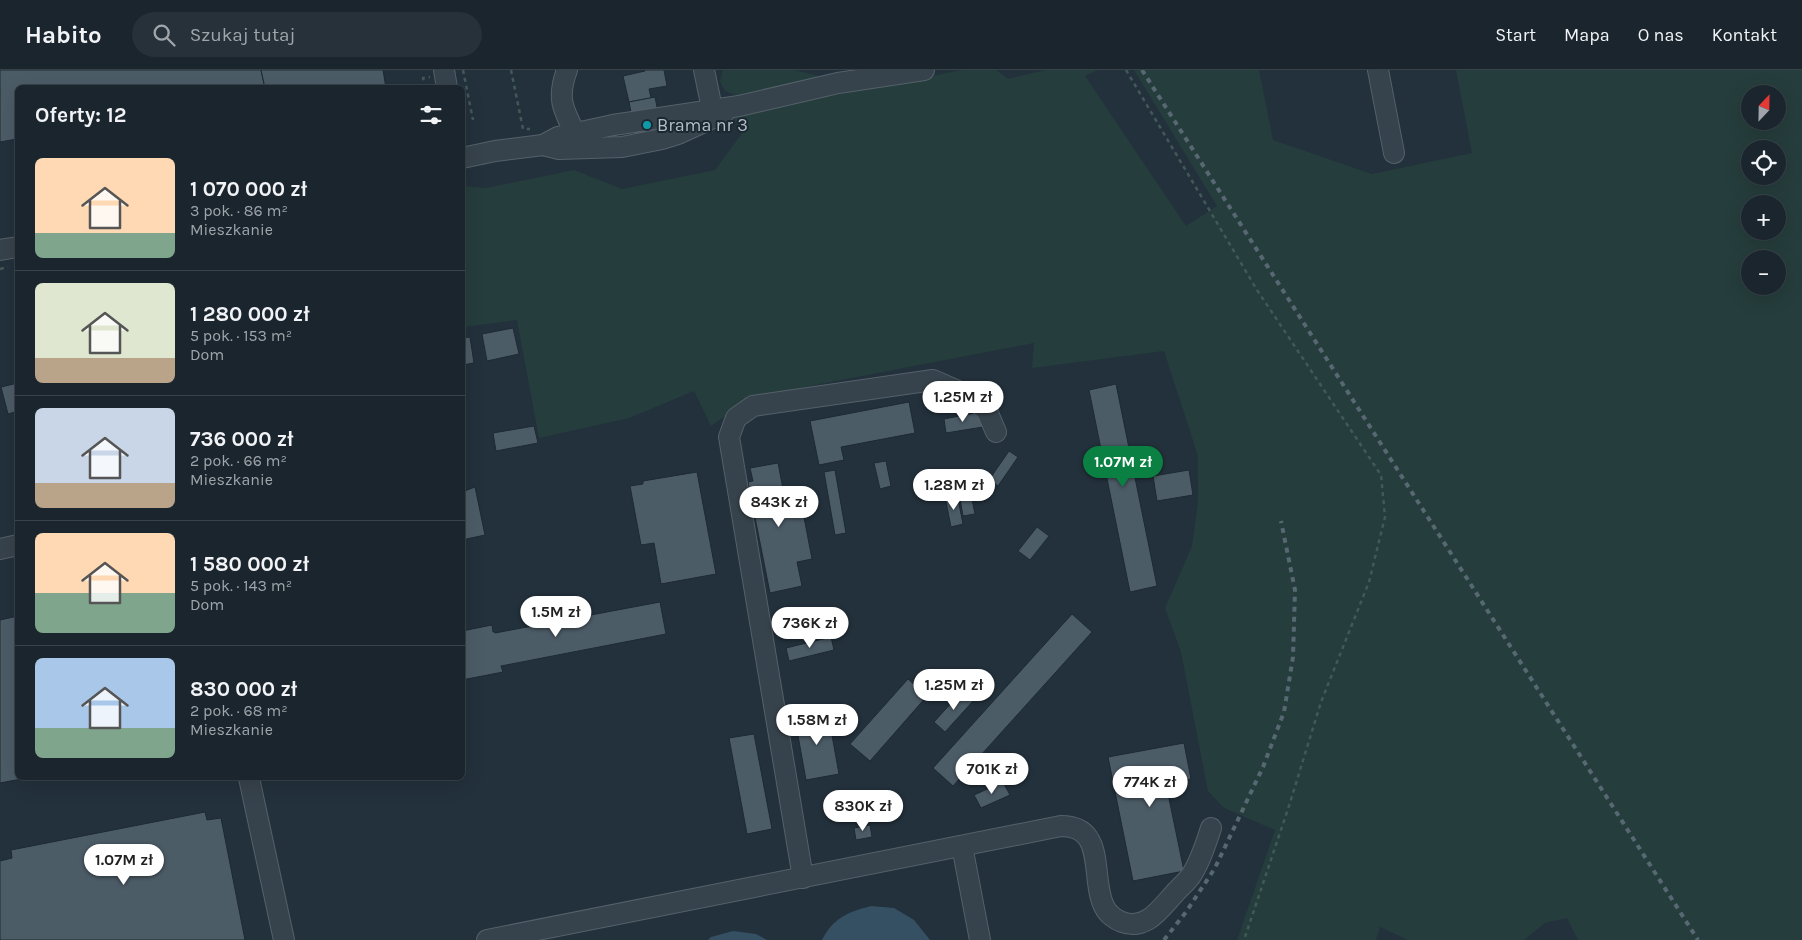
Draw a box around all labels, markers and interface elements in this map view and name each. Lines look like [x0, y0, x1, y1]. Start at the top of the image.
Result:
search box [132, 12, 482, 57]
text: Habito [25, 21, 102, 49]
icon: search [150, 21, 178, 49]
text: Szukaj tutaj [190, 24, 296, 46]
text: Start [1495, 24, 1536, 46]
text: Mapa [1564, 24, 1610, 46]
text: O nas [1638, 24, 1684, 46]
text: Kontakt [1712, 24, 1777, 46]
north arrow [1741, 85, 1786, 130]
map controls [1741, 85, 1786, 295]
icon: filters [417, 101, 445, 129]
text: Oferty: 12 [35, 103, 126, 127]
place label: Brama nr 3 [657, 114, 748, 136]
marker: Brama nr 3 [641, 119, 653, 131]
button: locate [1741, 140, 1786, 185]
text: 1 070 000 zł [190, 177, 307, 201]
icon: home [75, 178, 135, 238]
button: + [1741, 195, 1786, 240]
text: 3 pok. · 86 m² [190, 201, 288, 220]
text: Mieszkanie [190, 220, 273, 239]
button: − [1741, 250, 1786, 295]
text: 1 280 000 zł [190, 302, 310, 326]
icon: home [75, 303, 135, 363]
text: 5 pok. · 153 m² [190, 326, 292, 345]
text: Dom [190, 345, 224, 364]
pin: 1.25M zł [911, 380, 1015, 423]
text: 1.25M zł [934, 387, 992, 406]
text: 736 000 zł [190, 427, 294, 451]
icon: home [75, 428, 135, 488]
pin: 1.07M zł [1071, 446, 1175, 488]
text: 2 pok. · 66 m² [190, 451, 287, 470]
text: 1.07M zł [1094, 452, 1152, 471]
pin: 1.28M zł [902, 468, 1006, 511]
text: Mieszkanie [190, 470, 273, 489]
text: 1.28M zł [924, 475, 984, 494]
pin: 843K zł [733, 486, 825, 528]
text: 843K zł [750, 492, 808, 511]
text: 1 580 000 zł [190, 552, 309, 576]
icon: home [75, 553, 135, 613]
text: 5 pok. · 143 m² [190, 576, 292, 595]
text: Dom [190, 595, 224, 614]
pin: 1.5M zł [510, 596, 602, 638]
text: 1.5M zł [531, 602, 581, 621]
pin: 736K zł [764, 606, 856, 649]
text: 736K zł [783, 613, 837, 632]
pin: 1.25M zł [902, 668, 1006, 711]
text: 1.25M zł [925, 675, 983, 694]
text: 830 000 zł [190, 677, 297, 701]
icon: home [75, 678, 135, 738]
text: 2 pok. · 68 m² [190, 701, 288, 720]
pin: 1.58M zł [765, 704, 869, 746]
text: 1.58M zł [787, 710, 847, 729]
text: Mieszkanie [190, 720, 273, 739]
pin: 701K zł [946, 752, 1038, 795]
text: 701K zł [966, 759, 1018, 778]
pin: 774K zł [1104, 766, 1196, 808]
text: 774K zł [1124, 772, 1176, 791]
pin: 830K zł [817, 790, 909, 832]
text: 830K zł [834, 796, 892, 815]
pin: 1.07M zł [72, 844, 176, 886]
text: 1.07M zł [95, 850, 153, 869]

